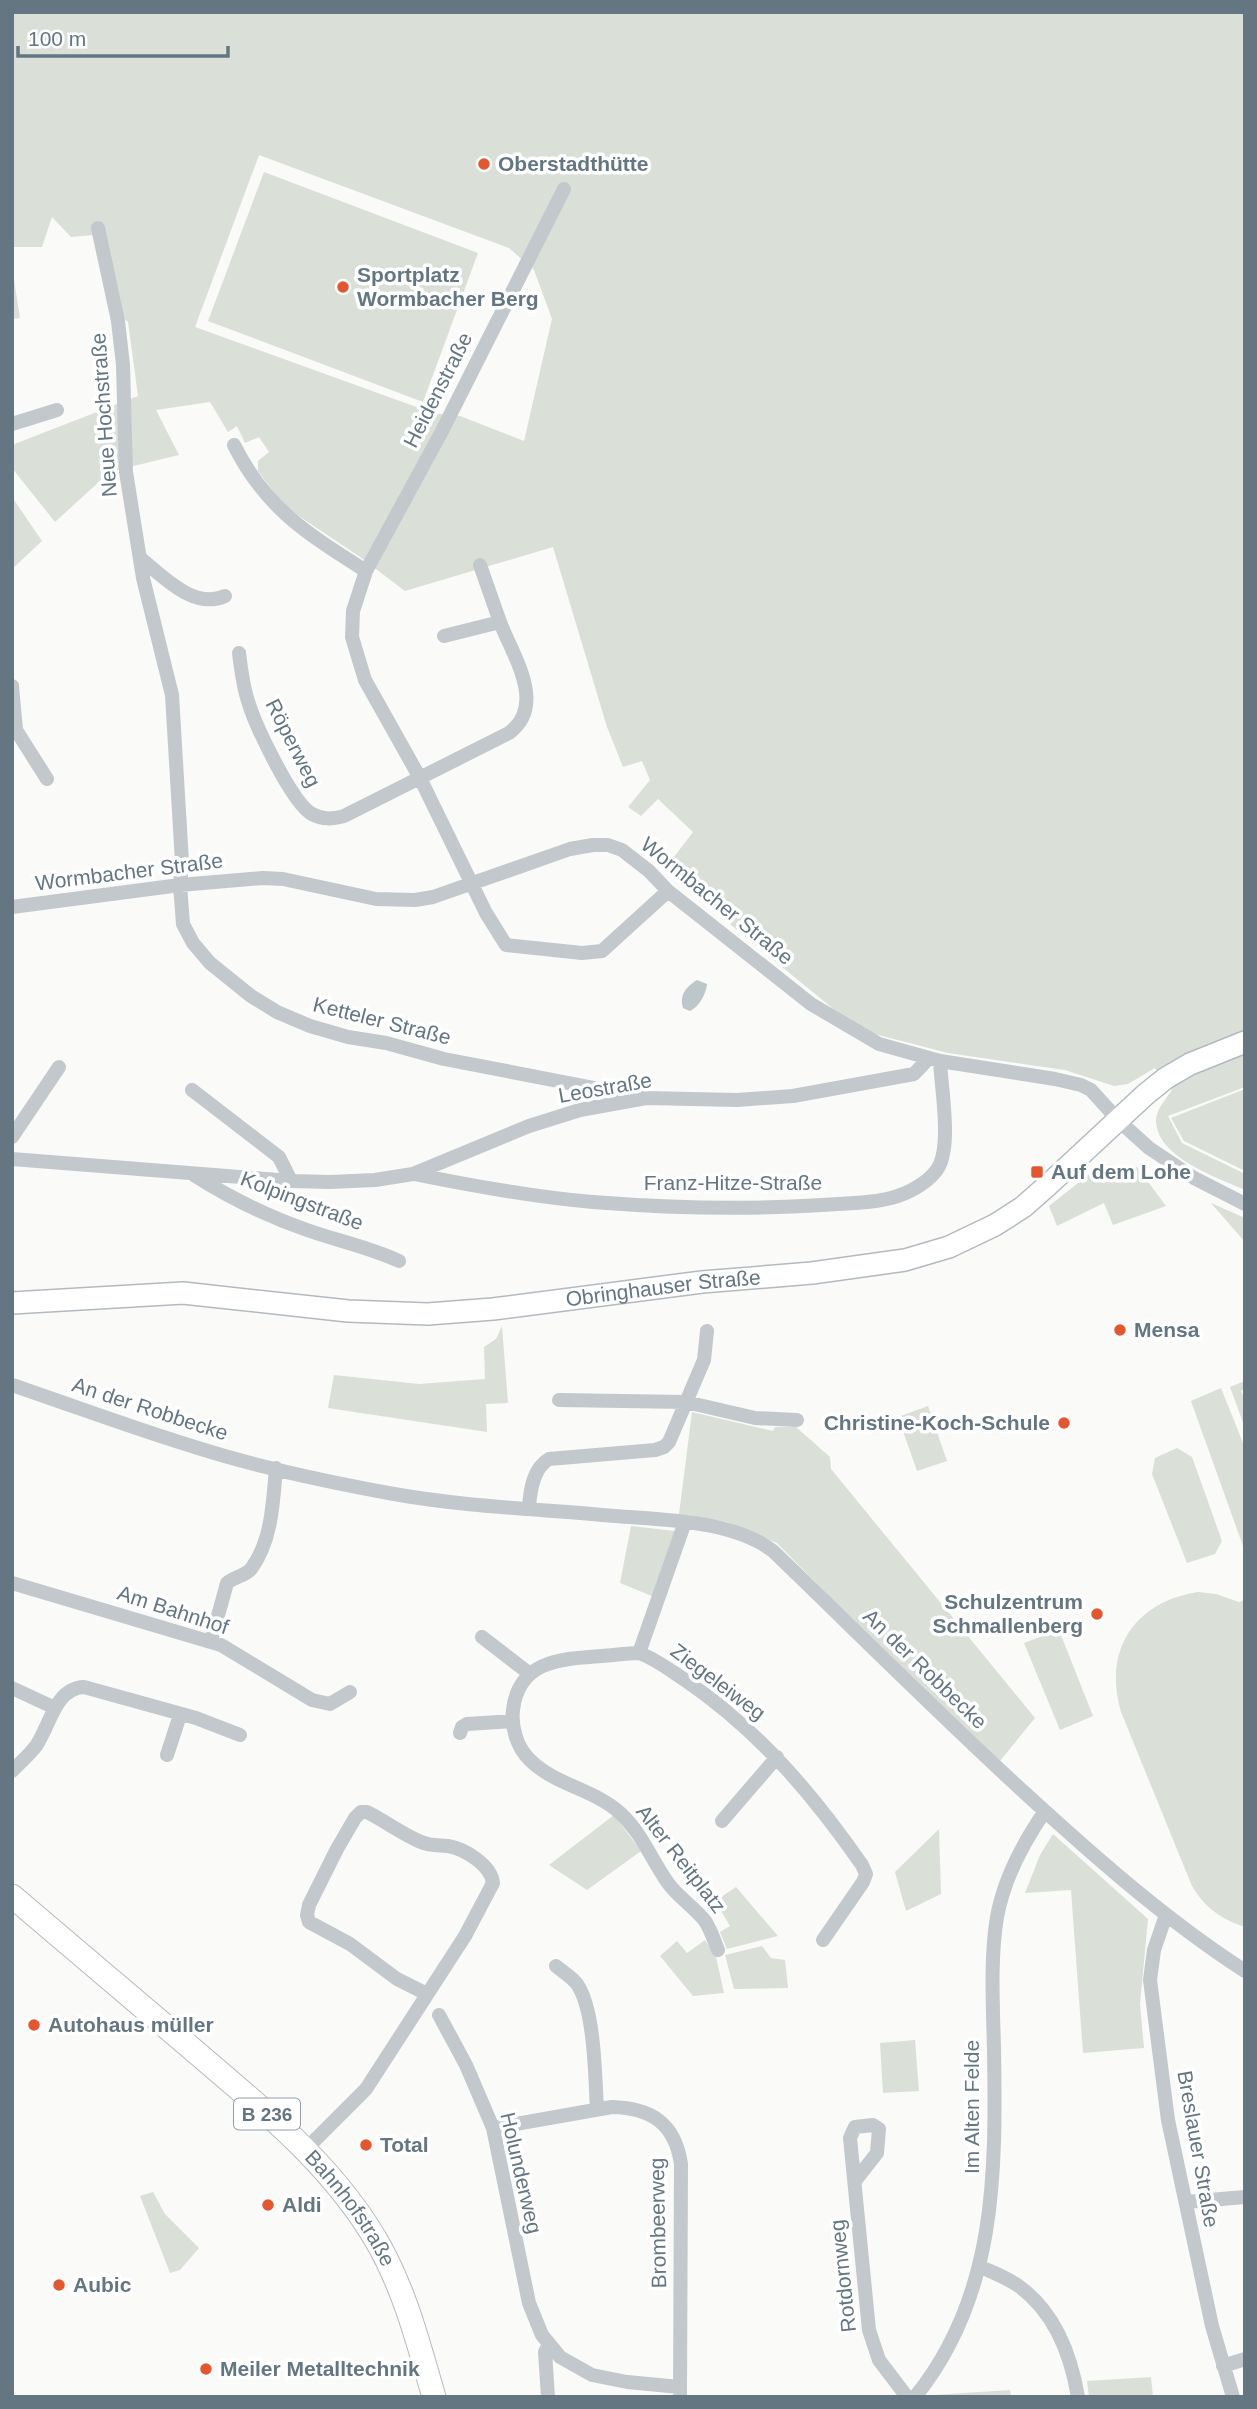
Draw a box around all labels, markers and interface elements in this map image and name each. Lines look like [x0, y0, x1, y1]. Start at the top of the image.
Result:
scale bar [18, 14, 228, 58]
text: 100 m [28, 27, 86, 50]
place label: Oberstadthütte [498, 152, 649, 175]
marker: Oberstadthütte [476, 156, 492, 172]
place label: Sportplatz Wormbacher Berg [357, 263, 539, 310]
marker: Sportplatz Wormbacher Berg [335, 279, 351, 295]
street label: Heidenstraße [399, 328, 476, 451]
street label: Neue Hochstraße [86, 332, 121, 498]
street label: Röperweg [261, 695, 325, 791]
street label: Wormbacher Straße [637, 832, 798, 969]
street label: Wormbacher Straße [34, 849, 224, 894]
street label: Ketteler Straße [311, 992, 453, 1049]
street label: Leostraße [556, 1068, 653, 1107]
place label: Auf dem Lohe [1051, 1160, 1191, 1183]
marker: Auf dem Lohe [1029, 1164, 1045, 1180]
street label: Kolpingstraße [238, 1167, 367, 1234]
street label: Franz-Hitze-Straße [644, 1171, 822, 1194]
street label: Obringhauser Straße [564, 1265, 762, 1311]
place label: Mensa [1134, 1318, 1200, 1341]
marker: Mensa [1112, 1322, 1128, 1338]
street label: An der Robbecke [69, 1373, 231, 1445]
place label: Christine-Koch-Schule [824, 1411, 1050, 1434]
marker: Christine-Koch-Schule [1056, 1415, 1072, 1431]
street label: Am Bahnhof [115, 1581, 232, 1638]
place label: Schulzentrum Schmallenberg [932, 1590, 1083, 1637]
street label: An der Robbecke [859, 1604, 992, 1733]
marker: Schulzentrum Schmallenberg [1089, 1606, 1105, 1622]
street label: Ziegeleiweg [667, 1639, 770, 1725]
street label: Alter Reitplatz [632, 1800, 731, 1917]
place label: Autohaus müller [48, 2013, 214, 2036]
marker: Autohaus müller [26, 2017, 42, 2033]
street label: Im Alten Felde [960, 2040, 983, 2174]
street label: Breslauer Straße [1173, 2069, 1224, 2229]
road number: B 236 [234, 2098, 300, 2130]
street label: Holunderweg [496, 2110, 547, 2236]
place label: Total [380, 2133, 429, 2156]
marker: Total [358, 2137, 374, 2153]
street label: Bahnhofstraße [301, 2145, 400, 2270]
street label: Brombeerweg [645, 2157, 670, 2289]
place label: Aldi [282, 2193, 322, 2216]
marker: Aldi [260, 2197, 276, 2213]
street label: Rotdornweg [825, 2219, 860, 2334]
place label: Aubic [73, 2273, 132, 2296]
marker: Aubic [51, 2277, 67, 2293]
place label: Meiler Metalltechnik [220, 2357, 420, 2380]
marker: Meiler Metalltechnik [198, 2361, 214, 2377]

